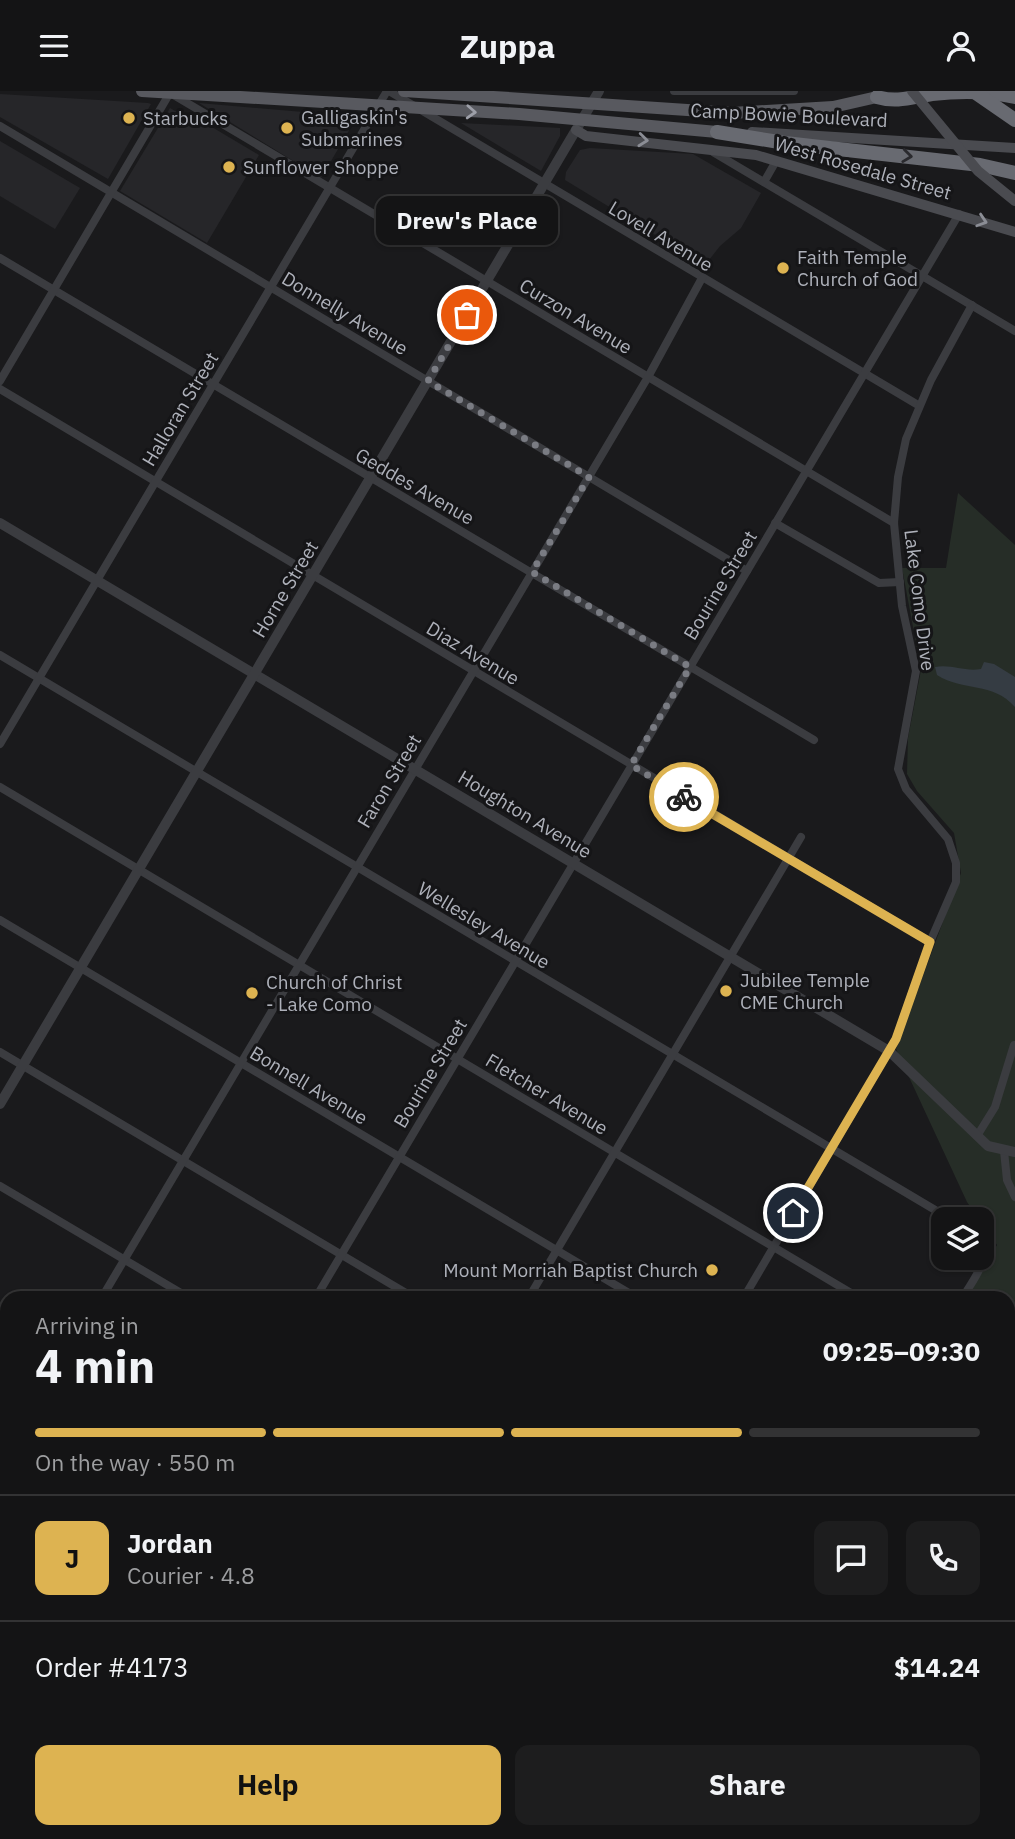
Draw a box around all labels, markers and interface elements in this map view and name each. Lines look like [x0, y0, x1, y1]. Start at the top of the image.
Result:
text: Zuppa [460, 25, 555, 67]
icon: menu [35, 27, 73, 65]
icon: person [942, 27, 980, 65]
street label: Camp Bowie Boulevard [690, 98, 888, 132]
one-way arrow [465, 104, 476, 119]
place label: Galligaskin's Submarines [301, 105, 408, 151]
place label: Starbucks [143, 106, 228, 130]
marker: Starbucks [121, 110, 137, 126]
marker: Galligaskin's Submarines [279, 120, 295, 136]
street label: West Rosedale Street [772, 131, 954, 205]
one-way arrow [637, 133, 648, 148]
one-way arrow [901, 149, 912, 164]
place label: Sunflower Shoppe [243, 155, 399, 179]
marker: Sunflower Shoppe [221, 159, 237, 175]
street label: Lovell Avenue [604, 195, 718, 277]
callout: Drew's Place [376, 196, 558, 245]
text: Drew's Place [397, 205, 537, 235]
one-way arrow [975, 213, 988, 227]
place label: Faith Temple Church of God [797, 245, 918, 291]
marker: Faith Temple Church of God [775, 260, 791, 276]
street label: Donnelly Avenue [278, 266, 412, 360]
street label: Curzon Avenue [515, 273, 637, 359]
pin [437, 285, 497, 345]
icon: bag [448, 296, 486, 334]
street label: Halloran Street [137, 348, 223, 470]
street label: Geddes Avenue [351, 442, 479, 530]
street label: Bourine Street [678, 526, 762, 644]
street label: Lake Como Drive [899, 528, 941, 672]
street label: Horne Street [247, 536, 323, 642]
street label: Diaz Avenue [422, 616, 524, 690]
street label: Faron Street [352, 730, 426, 832]
courier [649, 762, 719, 832]
street label: Houghton Avenue [454, 765, 596, 863]
icon: bike [665, 778, 703, 816]
street label: Wellesley Avenue [414, 876, 554, 974]
place label: Jubilee Temple CME Church [740, 968, 870, 1014]
place label: Church of Christ - Lake Como [266, 970, 402, 1016]
marker: Jubilee Temple CME Church [718, 983, 734, 999]
marker: Church of Christ - Lake Como [244, 985, 260, 1001]
street label: Bourine Street [388, 1014, 472, 1132]
street label: Bonnell Avenue [246, 1040, 372, 1130]
street label: Fletcher Avenue [481, 1048, 613, 1140]
pin [763, 1183, 823, 1243]
icon: home [774, 1194, 812, 1232]
map controls [931, 1207, 994, 1270]
button: layers [931, 1207, 994, 1270]
place label: Mount Morriah Baptist Church [443, 1258, 698, 1282]
marker: Mount Morriah Baptist Church [704, 1262, 720, 1278]
text: Arriving in [35, 1310, 139, 1340]
text: 09:25–09:30 [823, 1334, 980, 1368]
text: 4 min [35, 1336, 155, 1396]
text: On the way · 550 m [35, 1447, 235, 1477]
button: chat [814, 1521, 888, 1595]
button: phone [906, 1521, 980, 1595]
text: Jordan [127, 1526, 213, 1560]
text: J [65, 1541, 79, 1575]
text: Courier · 4.8 [127, 1560, 255, 1590]
text: Order #4173 [35, 1650, 189, 1684]
text: $14.24 [894, 1650, 980, 1684]
button: Help [35, 1745, 501, 1825]
button: Share [515, 1745, 980, 1825]

